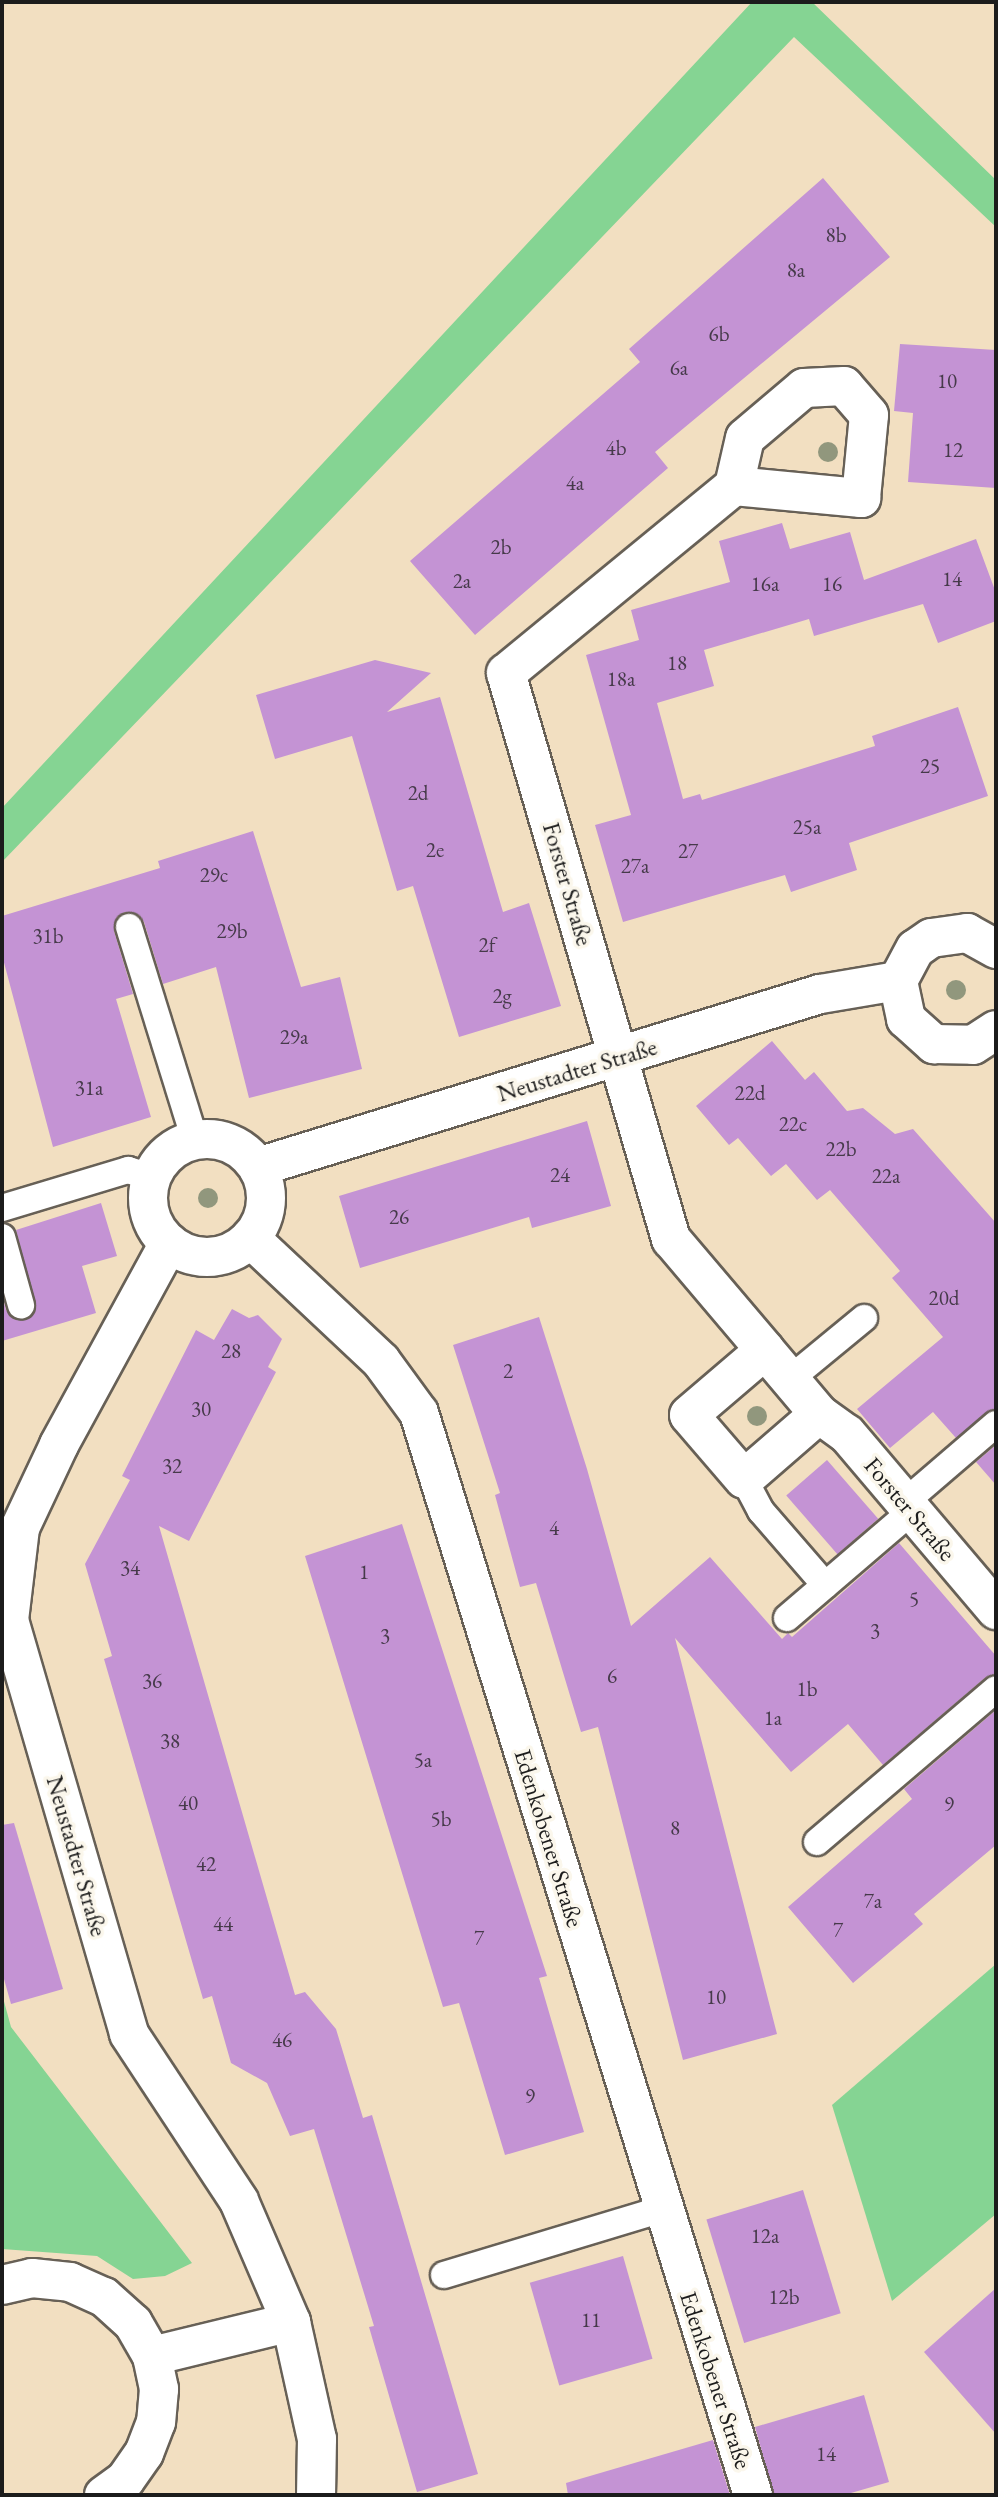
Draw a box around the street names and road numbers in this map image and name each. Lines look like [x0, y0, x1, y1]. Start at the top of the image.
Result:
street label: Forster Straße [537, 819, 599, 949]
street label: Neustadter Straße [494, 1032, 660, 1108]
street label: Forster Straße [858, 1451, 962, 1567]
street label: Edenkobener Straße [508, 1746, 590, 1930]
street label: Neustadter Straße [40, 1772, 114, 1940]
street label: Edenkobener Straße [674, 2288, 758, 2472]

